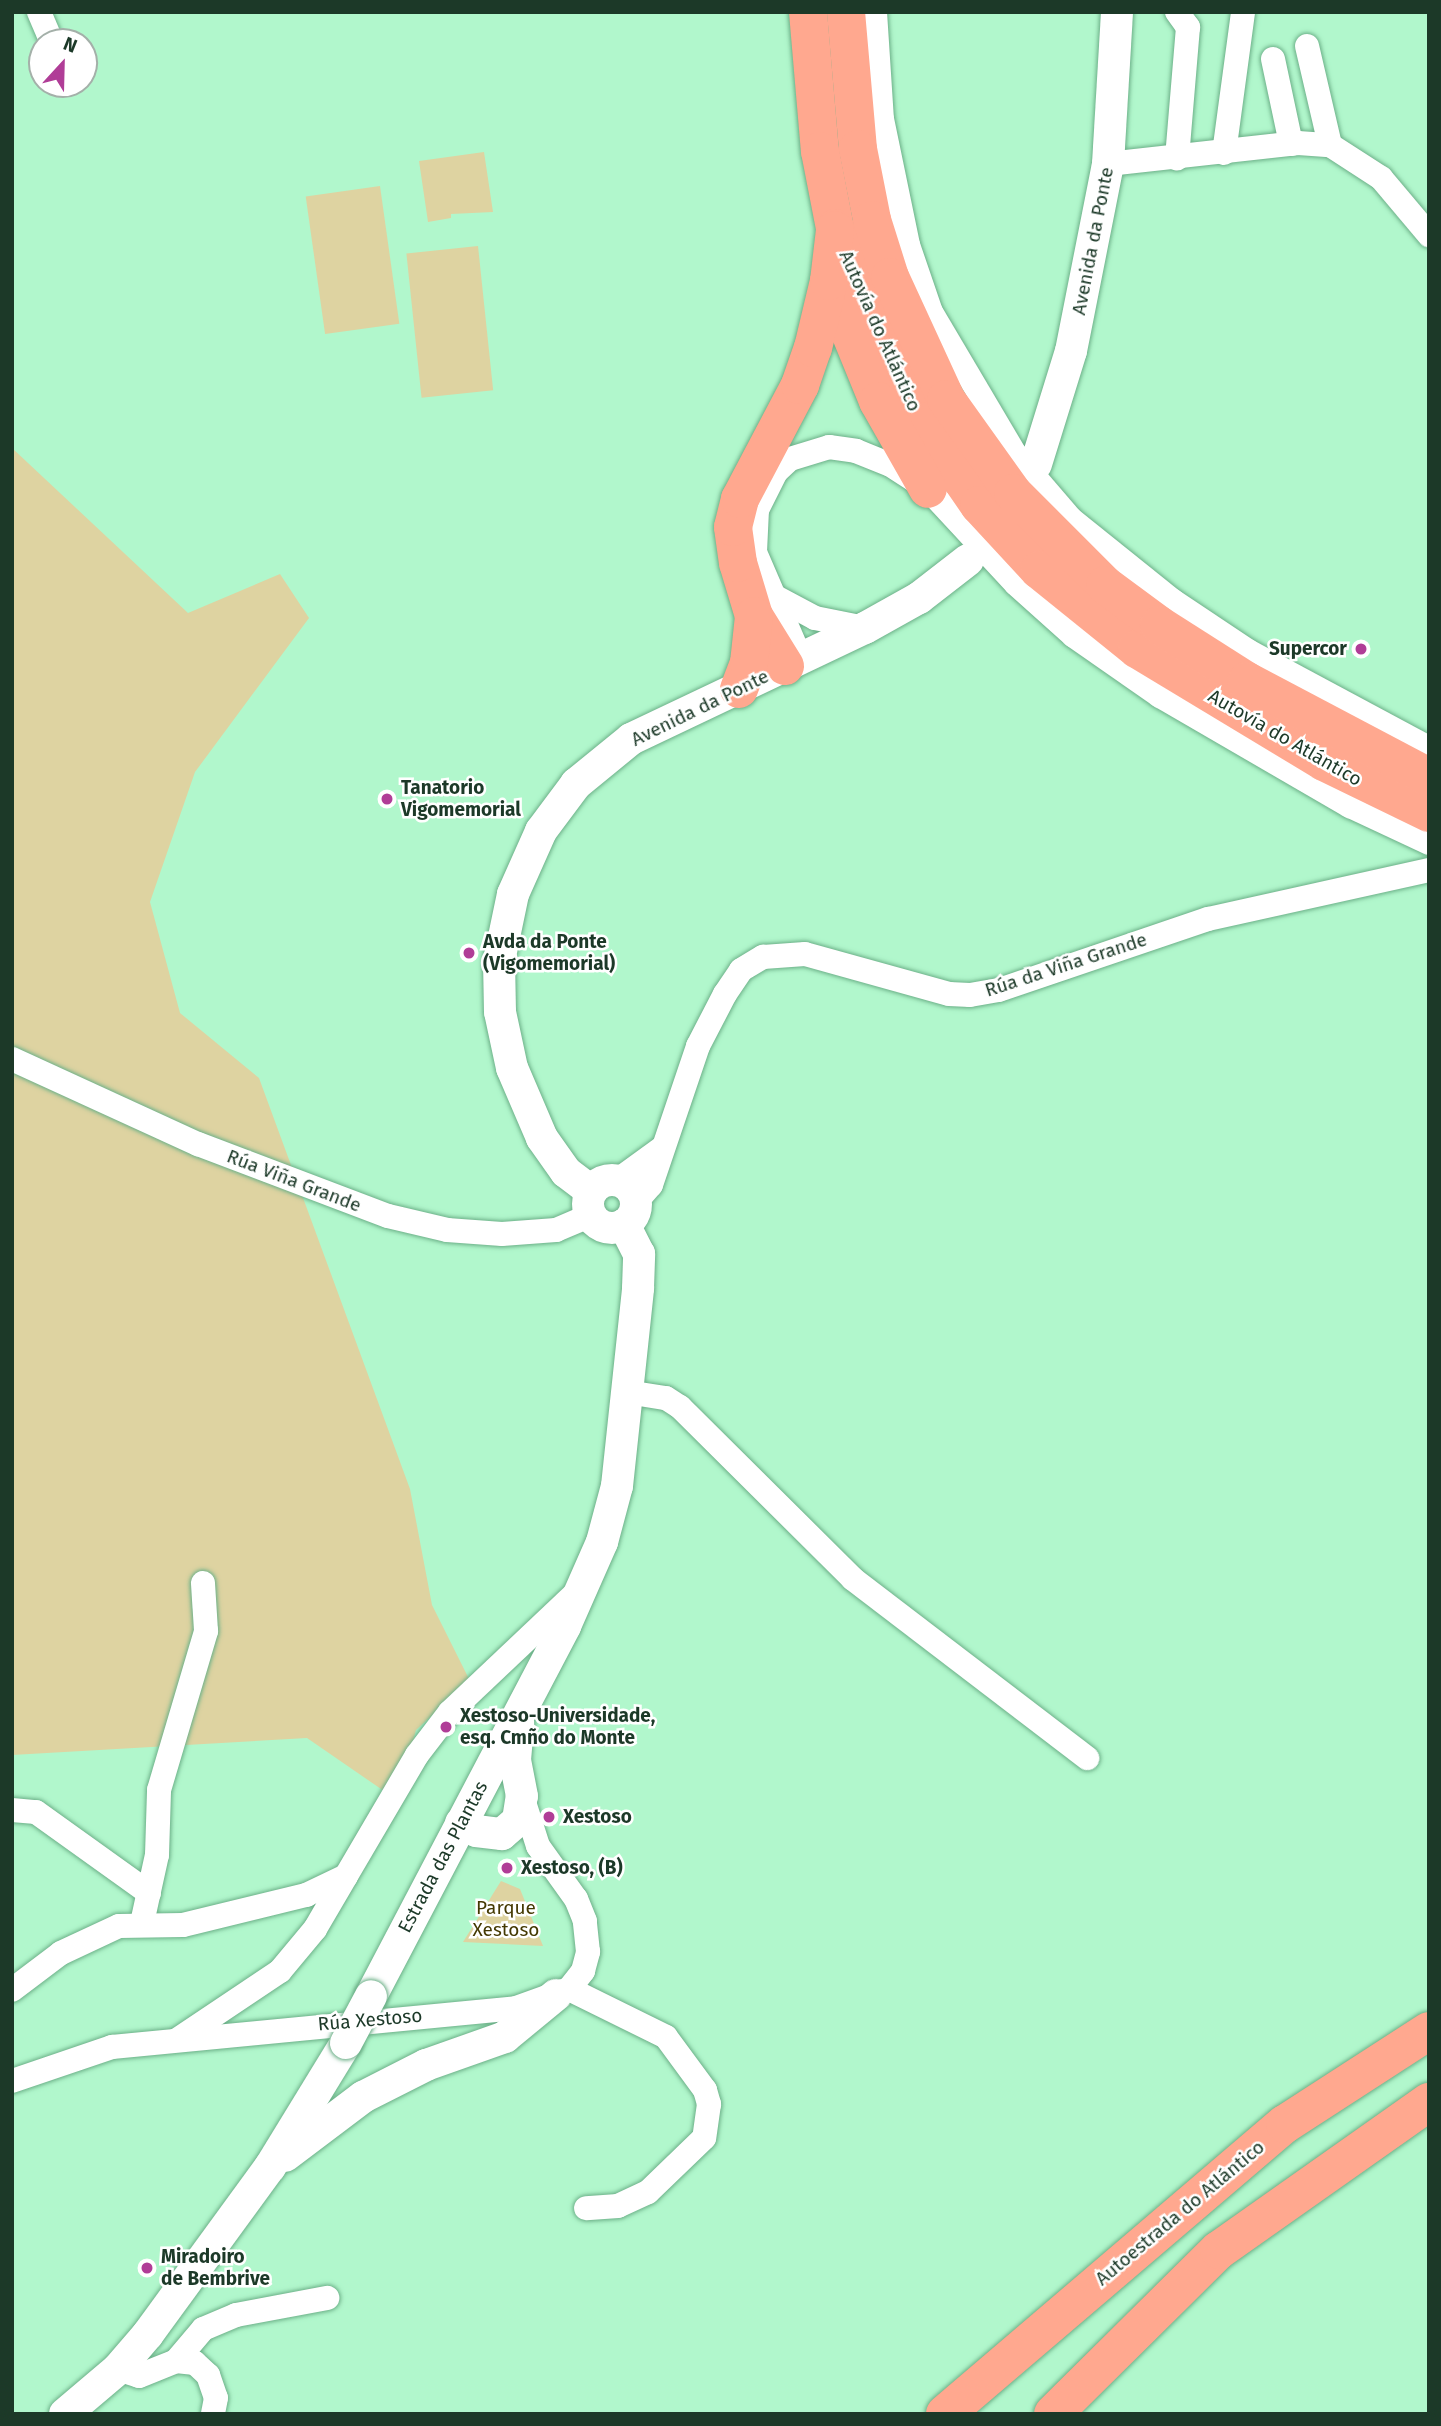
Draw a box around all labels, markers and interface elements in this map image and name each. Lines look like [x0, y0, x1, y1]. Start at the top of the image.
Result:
north arrow [28, 28, 98, 98]
text: N [60, 32, 80, 58]
street label: Avenida da Ponte [1067, 165, 1119, 317]
street label: Autovía do Atlántico [834, 247, 926, 415]
place label: Supercor [1269, 638, 1347, 660]
marker: Supercor [1353, 641, 1369, 657]
street label: Avenida da Ponte [628, 665, 772, 751]
street label: Autovía do Atlántico [1204, 685, 1366, 791]
place label: Tanatorio Vigomemorial [401, 777, 521, 821]
marker: Tanatorio Vigomemorial [379, 791, 395, 807]
street label: Rúa da Viña Grande [982, 928, 1150, 1002]
place label: Avda da Ponte (Vigomemorial) [483, 931, 615, 975]
marker: Avda da Ponte (Vigomemorial) [461, 945, 477, 961]
street label: Rúa Viña Grande [224, 1145, 364, 1217]
place label: Xestoso-Universidade, esq. Cmño do Monte [460, 1705, 655, 1749]
marker: Xestoso-Universidade, esq. Cmño do Monte [438, 1719, 454, 1735]
street label: Estrada das Plantas [393, 1777, 493, 1937]
place label: Xestoso [563, 1806, 632, 1828]
marker: Xestoso [541, 1809, 557, 1825]
place label: Xestoso, (B) [521, 1857, 623, 1879]
marker: Xestoso, (B) [499, 1860, 515, 1876]
park label: Parque Xestoso [473, 1897, 539, 1941]
street label: Rúa Xestoso [317, 2004, 423, 2036]
street label: Autoestrada do Atlántico [1091, 2136, 1269, 2290]
place label: Miradoiro de Bembrive [161, 2246, 270, 2290]
marker: Miradoiro de Bembrive [139, 2260, 155, 2276]

